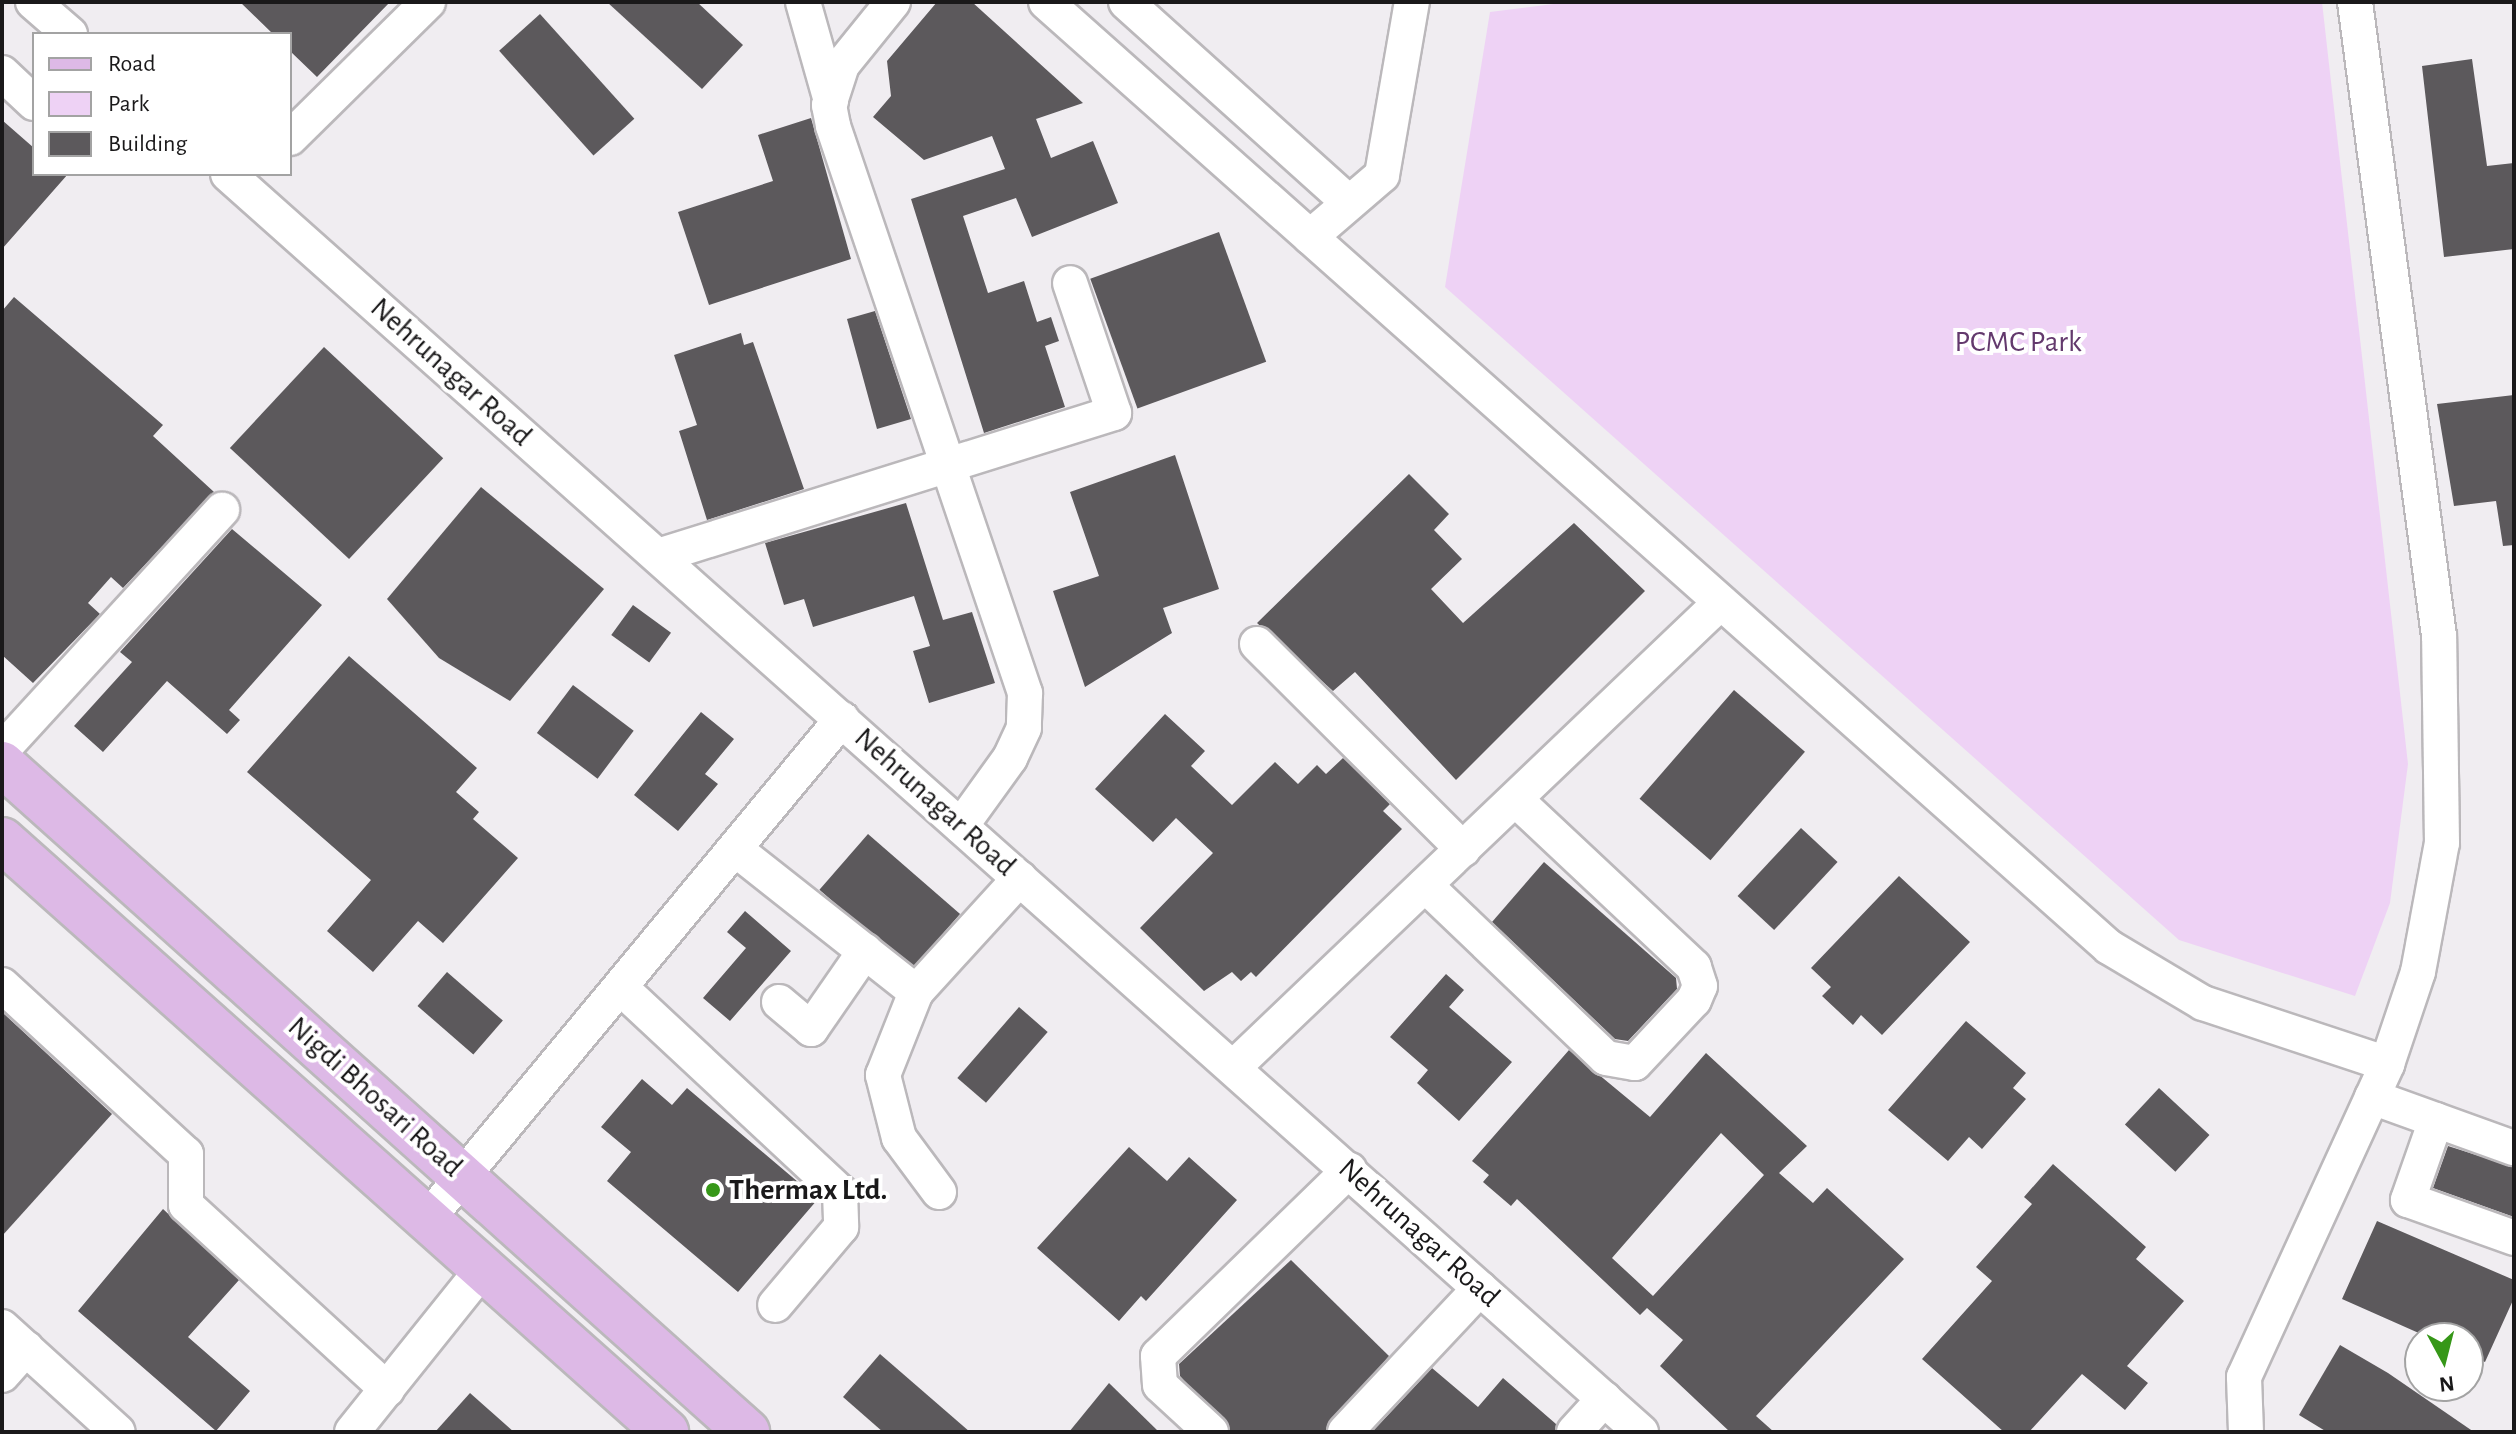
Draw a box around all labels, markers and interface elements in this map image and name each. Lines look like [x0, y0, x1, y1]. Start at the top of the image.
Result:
legend [32, 32, 292, 176]
text: Road [108, 52, 156, 76]
text: Park [108, 92, 149, 116]
text: Building [108, 132, 187, 156]
street label: Nehrunagar Road [363, 290, 539, 454]
park label: PCMC Park [1954, 324, 2082, 360]
street label: Nehrunagar Road [847, 720, 1023, 884]
street label: Nigdi Bhosari Road [280, 1009, 470, 1185]
street label: Nehrunagar Road [1331, 1151, 1507, 1315]
place label: Thermax Ltd. [729, 1172, 887, 1208]
marker: Thermax Ltd. [704, 1181, 722, 1199]
north arrow [2404, 1322, 2484, 1402]
text: N [2438, 1372, 2456, 1396]

